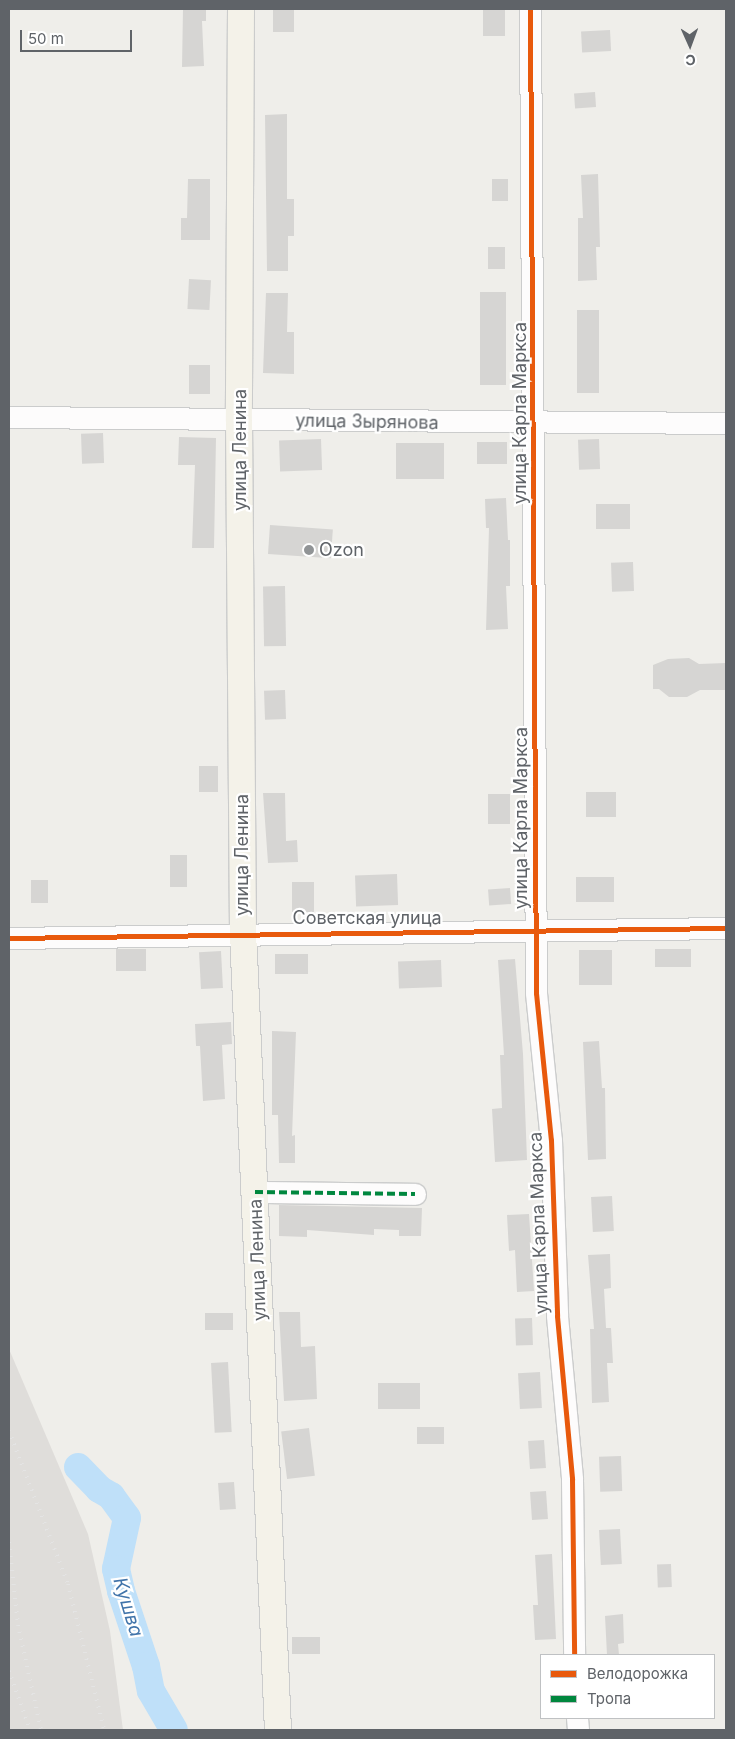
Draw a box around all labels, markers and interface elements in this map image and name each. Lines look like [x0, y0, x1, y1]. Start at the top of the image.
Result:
scale bar [22, 20, 135, 52]
north arrow [665, 20, 715, 70]
text: 50 m [28, 29, 64, 48]
text: С [685, 52, 696, 69]
street label: улица Карла Маркса [509, 322, 531, 504]
street label: улица Ленина [229, 389, 251, 511]
street label: улица Зырянова [295, 410, 439, 434]
place label: Ozon [319, 539, 364, 561]
marker: Ozon [303, 544, 315, 556]
street label: улица Карла Маркса [510, 727, 532, 909]
street label: улица Ленина [231, 794, 253, 916]
street label: Советская улица [292, 907, 442, 929]
street label: улица Карла Маркса [525, 1132, 553, 1314]
street label: улица Ленина [245, 1199, 271, 1321]
water label: Кушва [108, 1575, 148, 1639]
legend [540, 1654, 715, 1719]
text: Велодорожка [587, 1664, 688, 1683]
text: Тропа [587, 1689, 631, 1708]

